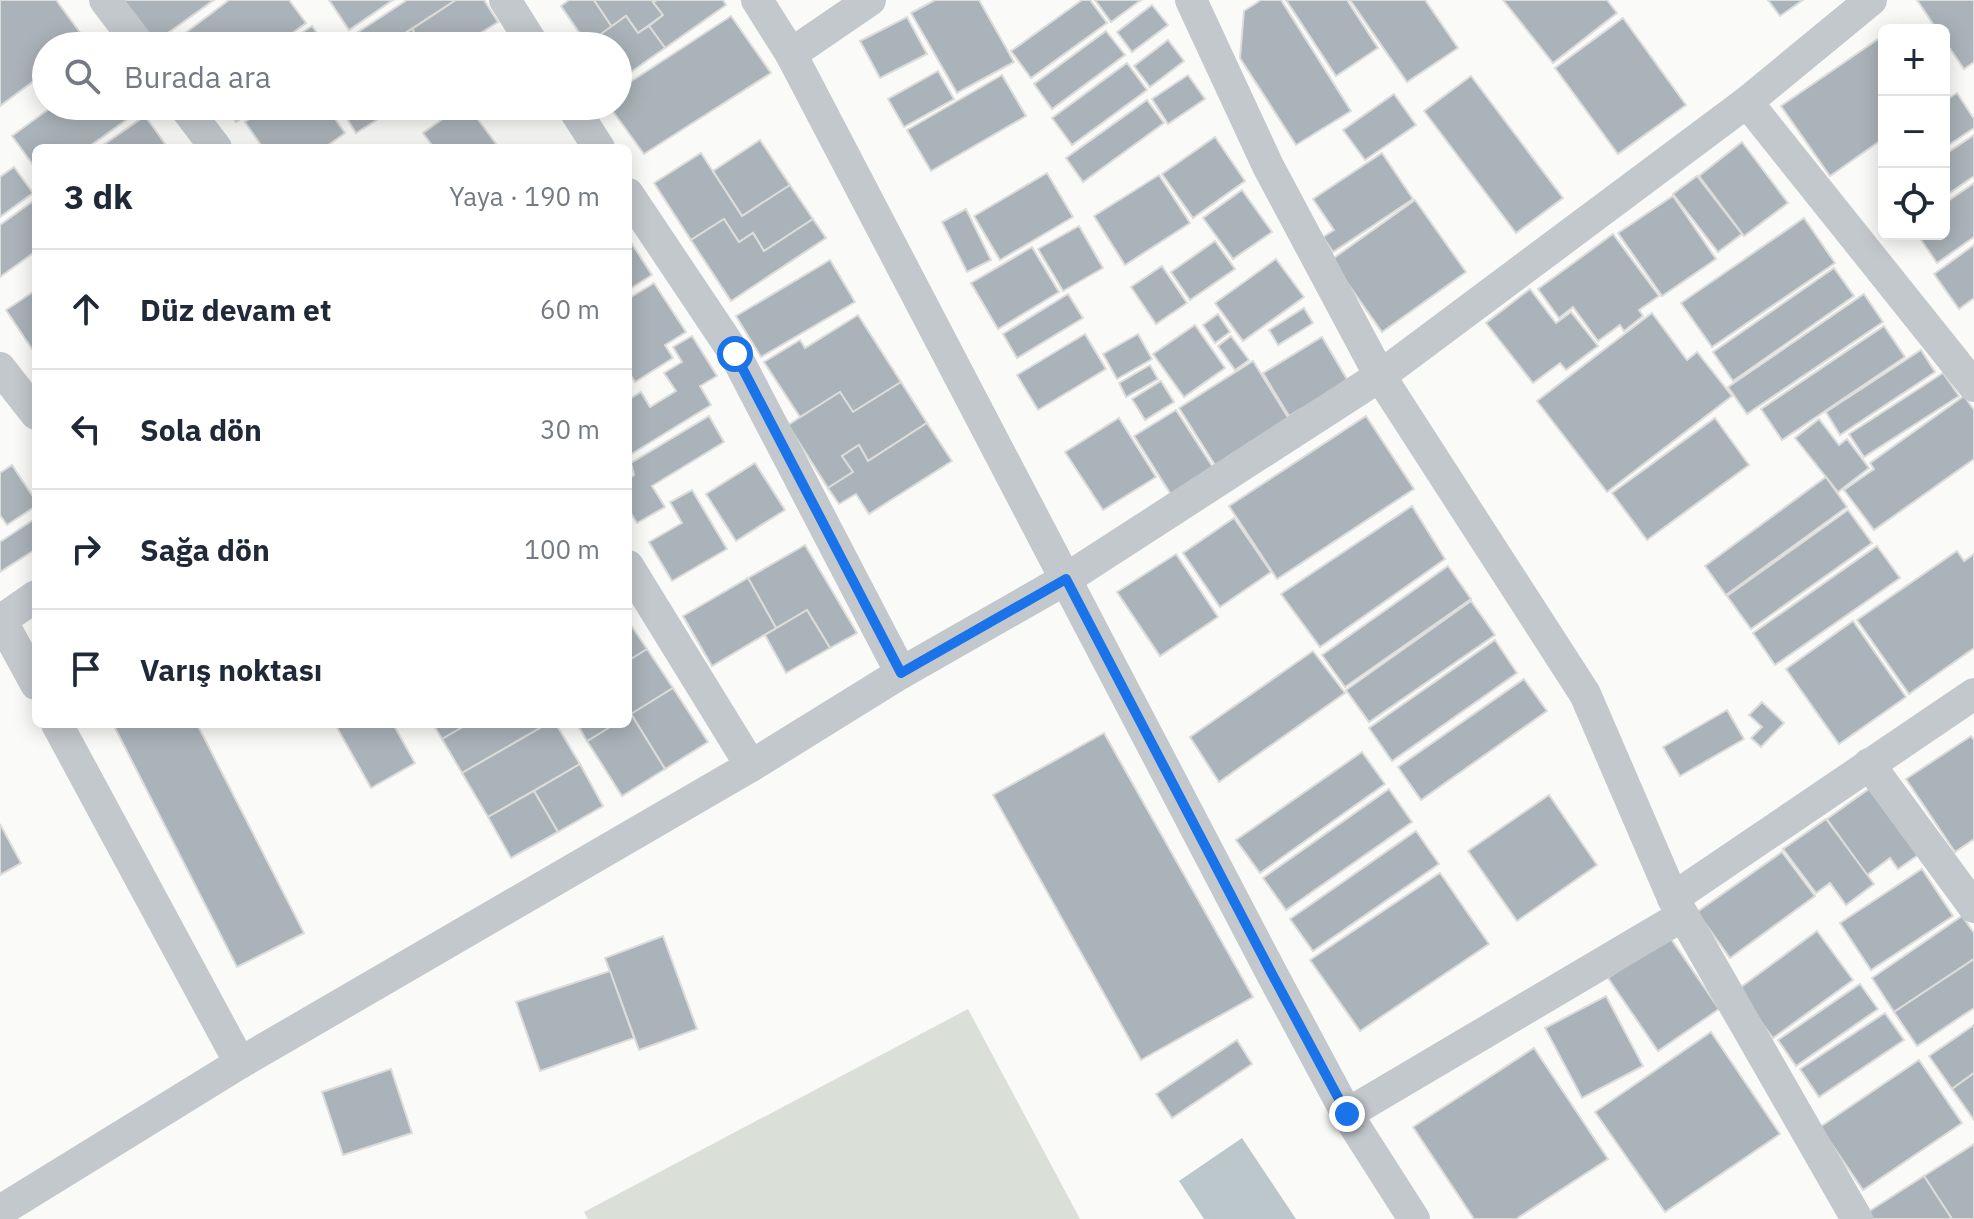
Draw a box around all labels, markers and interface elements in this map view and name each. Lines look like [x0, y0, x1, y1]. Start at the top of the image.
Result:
map controls [1878, 24, 1950, 240]
button: + [1878, 24, 1950, 96]
search box [32, 32, 632, 120]
icon: search [60, 54, 104, 98]
text: Burada ara [124, 57, 271, 96]
button: − [1878, 96, 1950, 168]
button: locate [1878, 168, 1950, 240]
text: 3 dk [64, 174, 133, 218]
text: Yaya · 190 m [449, 179, 600, 213]
icon: ahead [64, 287, 108, 331]
text: Düz devam et [140, 290, 331, 329]
text: 60 m [540, 292, 600, 326]
route start [717, 336, 753, 372]
icon: left [64, 407, 108, 451]
text: Sola dön [140, 410, 262, 449]
text: 30 m [540, 412, 600, 446]
icon: right [64, 527, 108, 571]
text: Sağa dön [140, 530, 270, 569]
text: 100 m [524, 532, 600, 566]
icon: arrive [64, 647, 108, 691]
text: Varış noktası [140, 650, 322, 689]
route end [1329, 1096, 1365, 1132]

